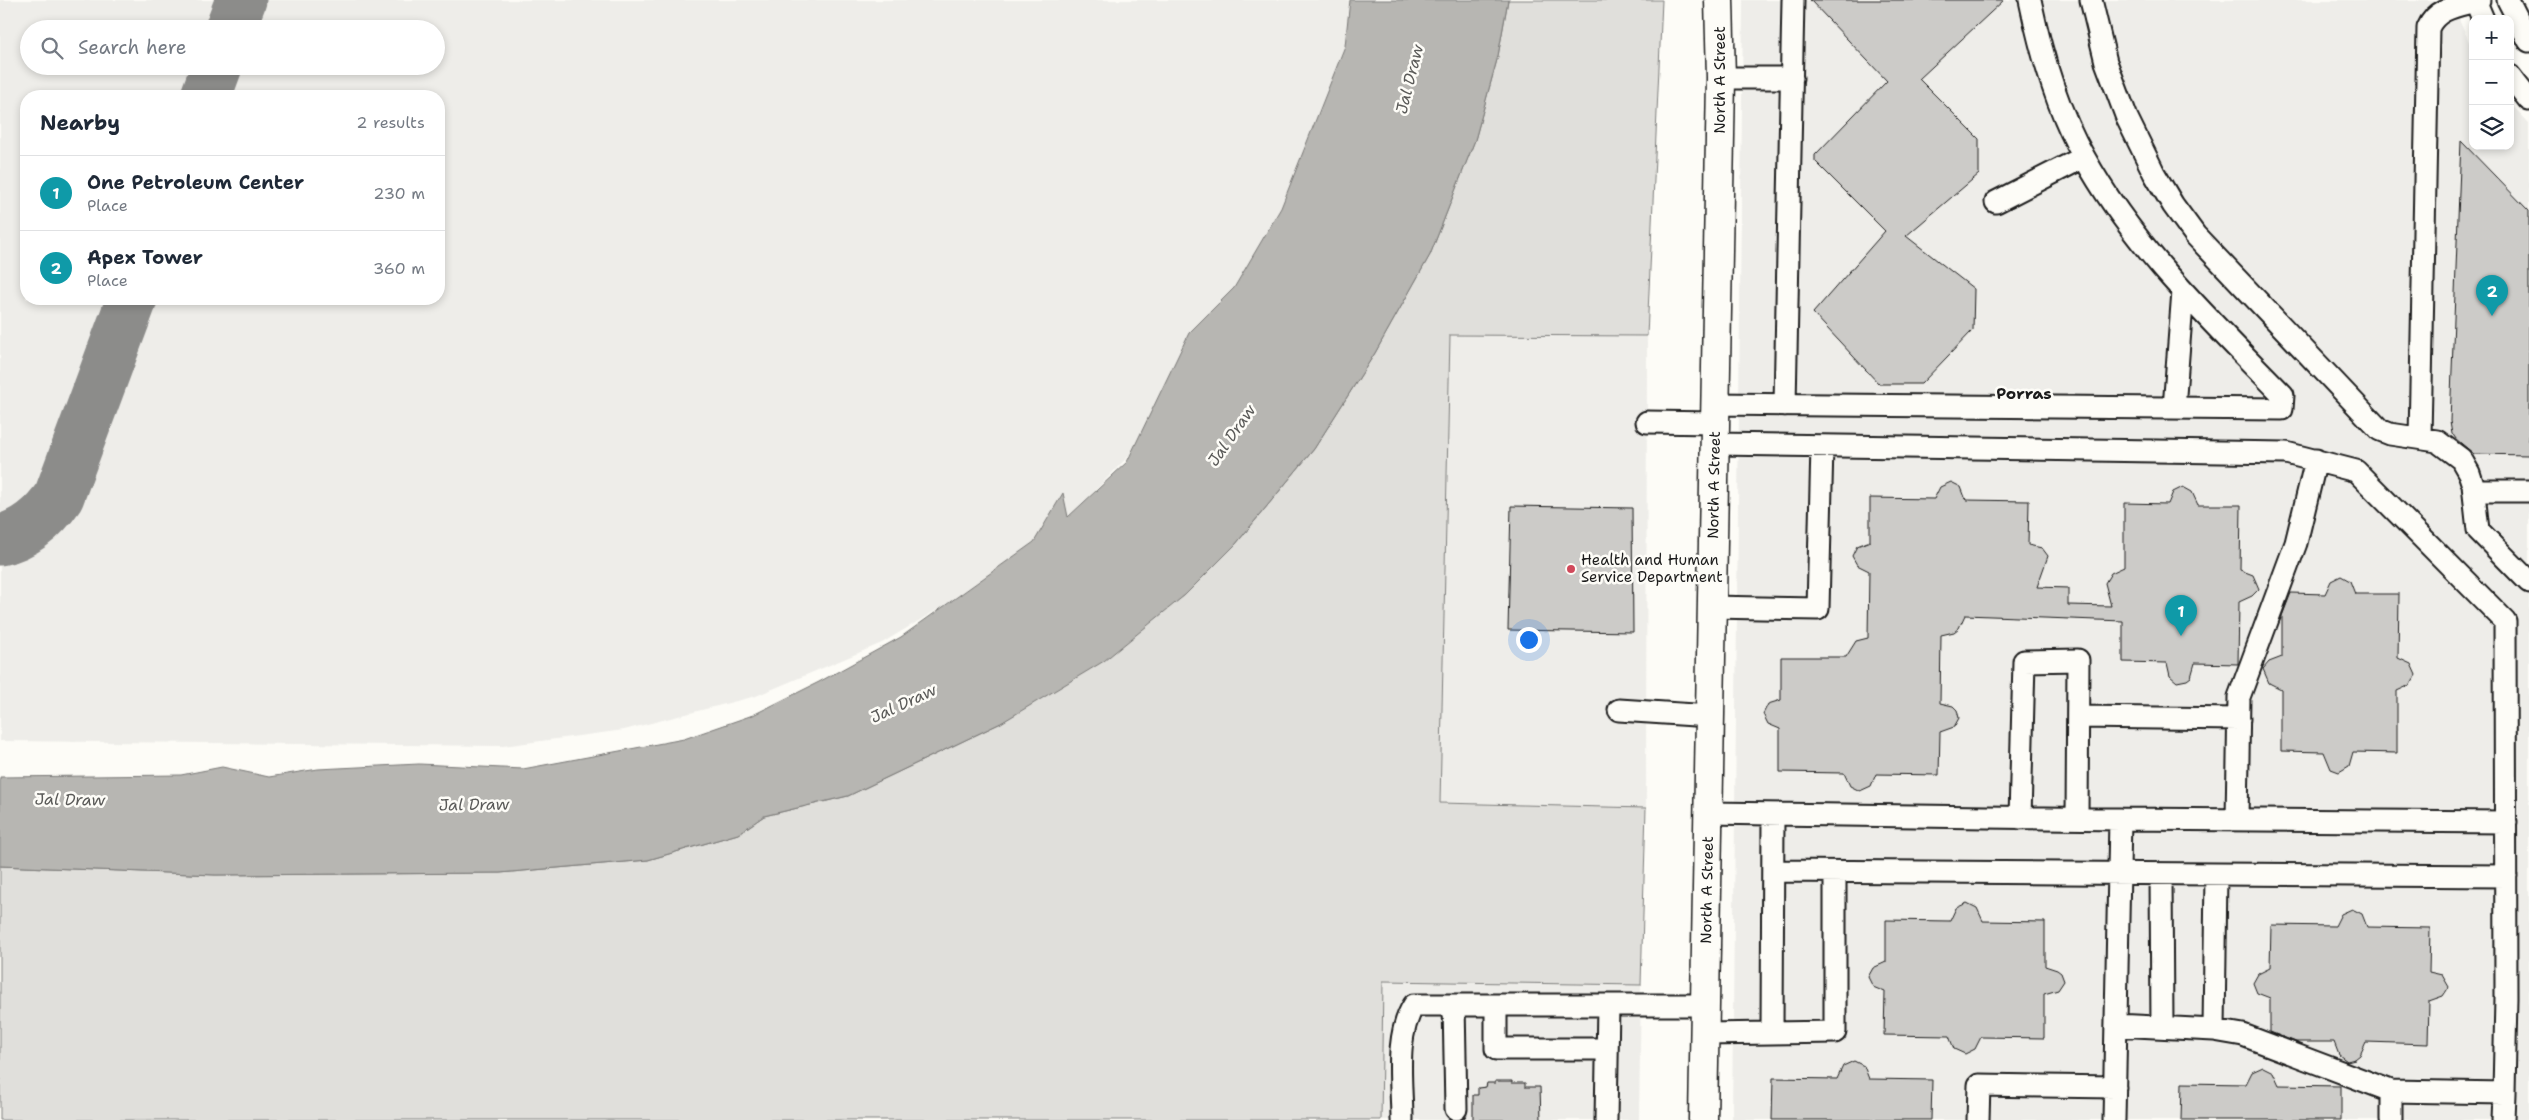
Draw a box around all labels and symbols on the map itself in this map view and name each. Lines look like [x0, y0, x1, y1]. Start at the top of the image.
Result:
street label: North A Street [1710, 26, 1730, 134]
water label: Jal Draw [1391, 41, 1428, 116]
pin: 2 [2476, 275, 2508, 316]
district label: Porras [1996, 383, 2052, 404]
water label: Jal Draw [1203, 399, 1261, 470]
street label: North A Street [1703, 431, 1725, 539]
place label: Health and Human Service Department [1581, 550, 1723, 587]
marker: Health and Human Service Department [1565, 563, 1577, 575]
pin: 1 [2165, 595, 2197, 636]
your location [1516, 627, 1542, 653]
water label: Jal Draw [867, 679, 941, 728]
water label: Jal Draw [35, 788, 107, 811]
water label: Jal Draw [439, 793, 511, 816]
street label: North A Street [1696, 836, 1718, 944]

